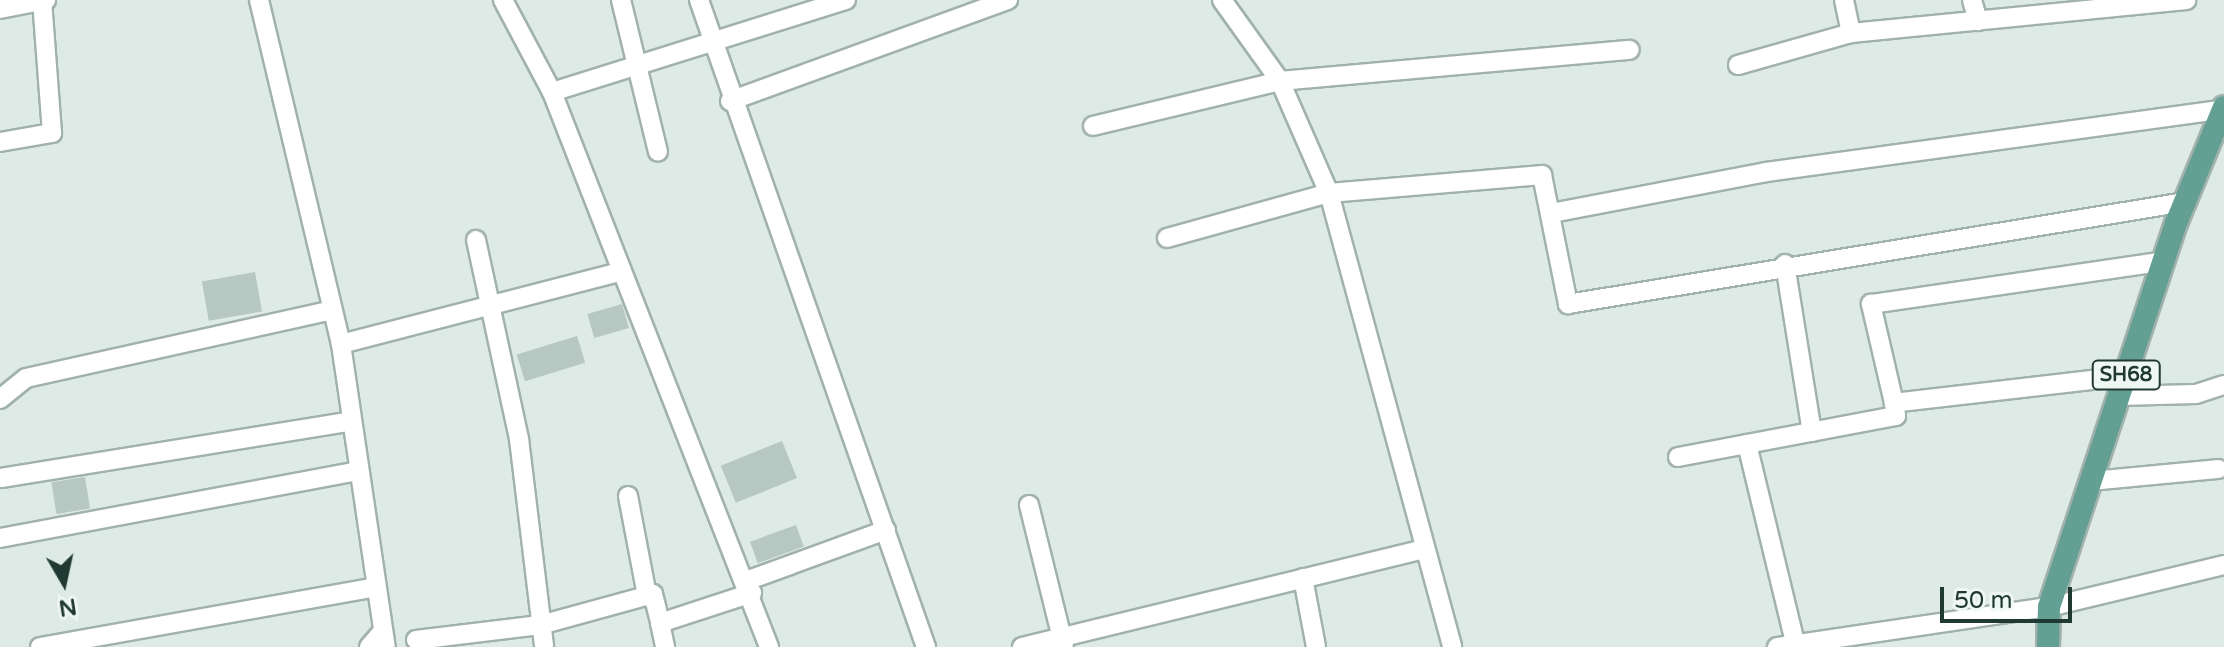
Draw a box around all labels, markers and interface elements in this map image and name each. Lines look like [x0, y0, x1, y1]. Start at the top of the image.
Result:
road number: SH68 [2090, 359, 2162, 391]
north arrow [24, 543, 104, 623]
scale bar [1944, 571, 2076, 621]
text: 50 m [1954, 586, 2012, 615]
text: N [57, 592, 79, 621]

